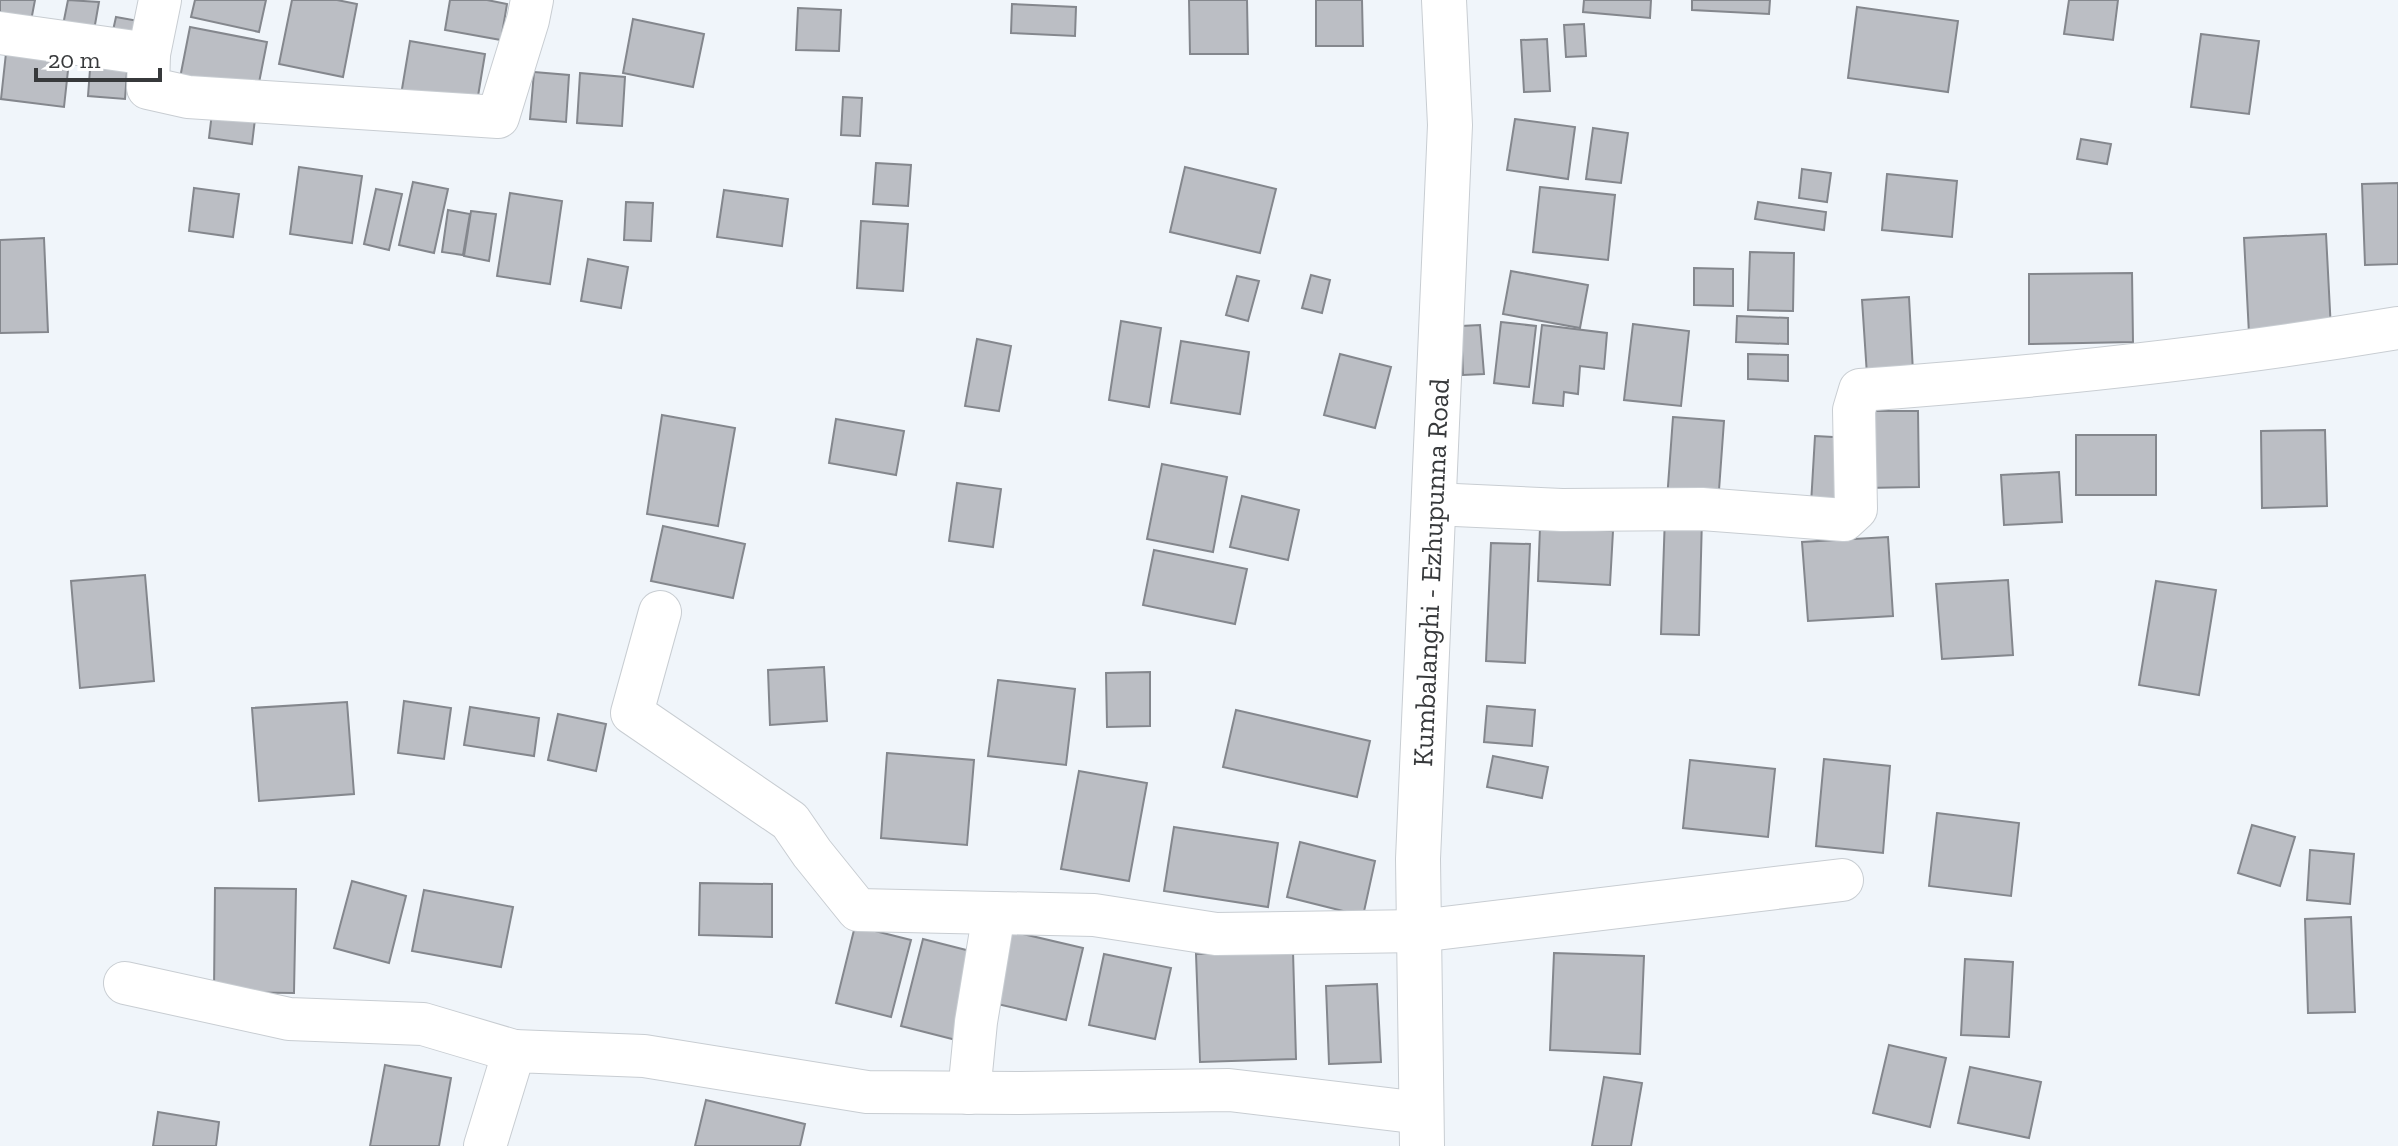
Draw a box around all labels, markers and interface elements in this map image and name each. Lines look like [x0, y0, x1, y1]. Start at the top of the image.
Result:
scale bar [36, 32, 160, 82]
text: 20 m [48, 45, 101, 74]
street label: Kumbalanghi - Ezhupunna Road [1406, 377, 1455, 767]

